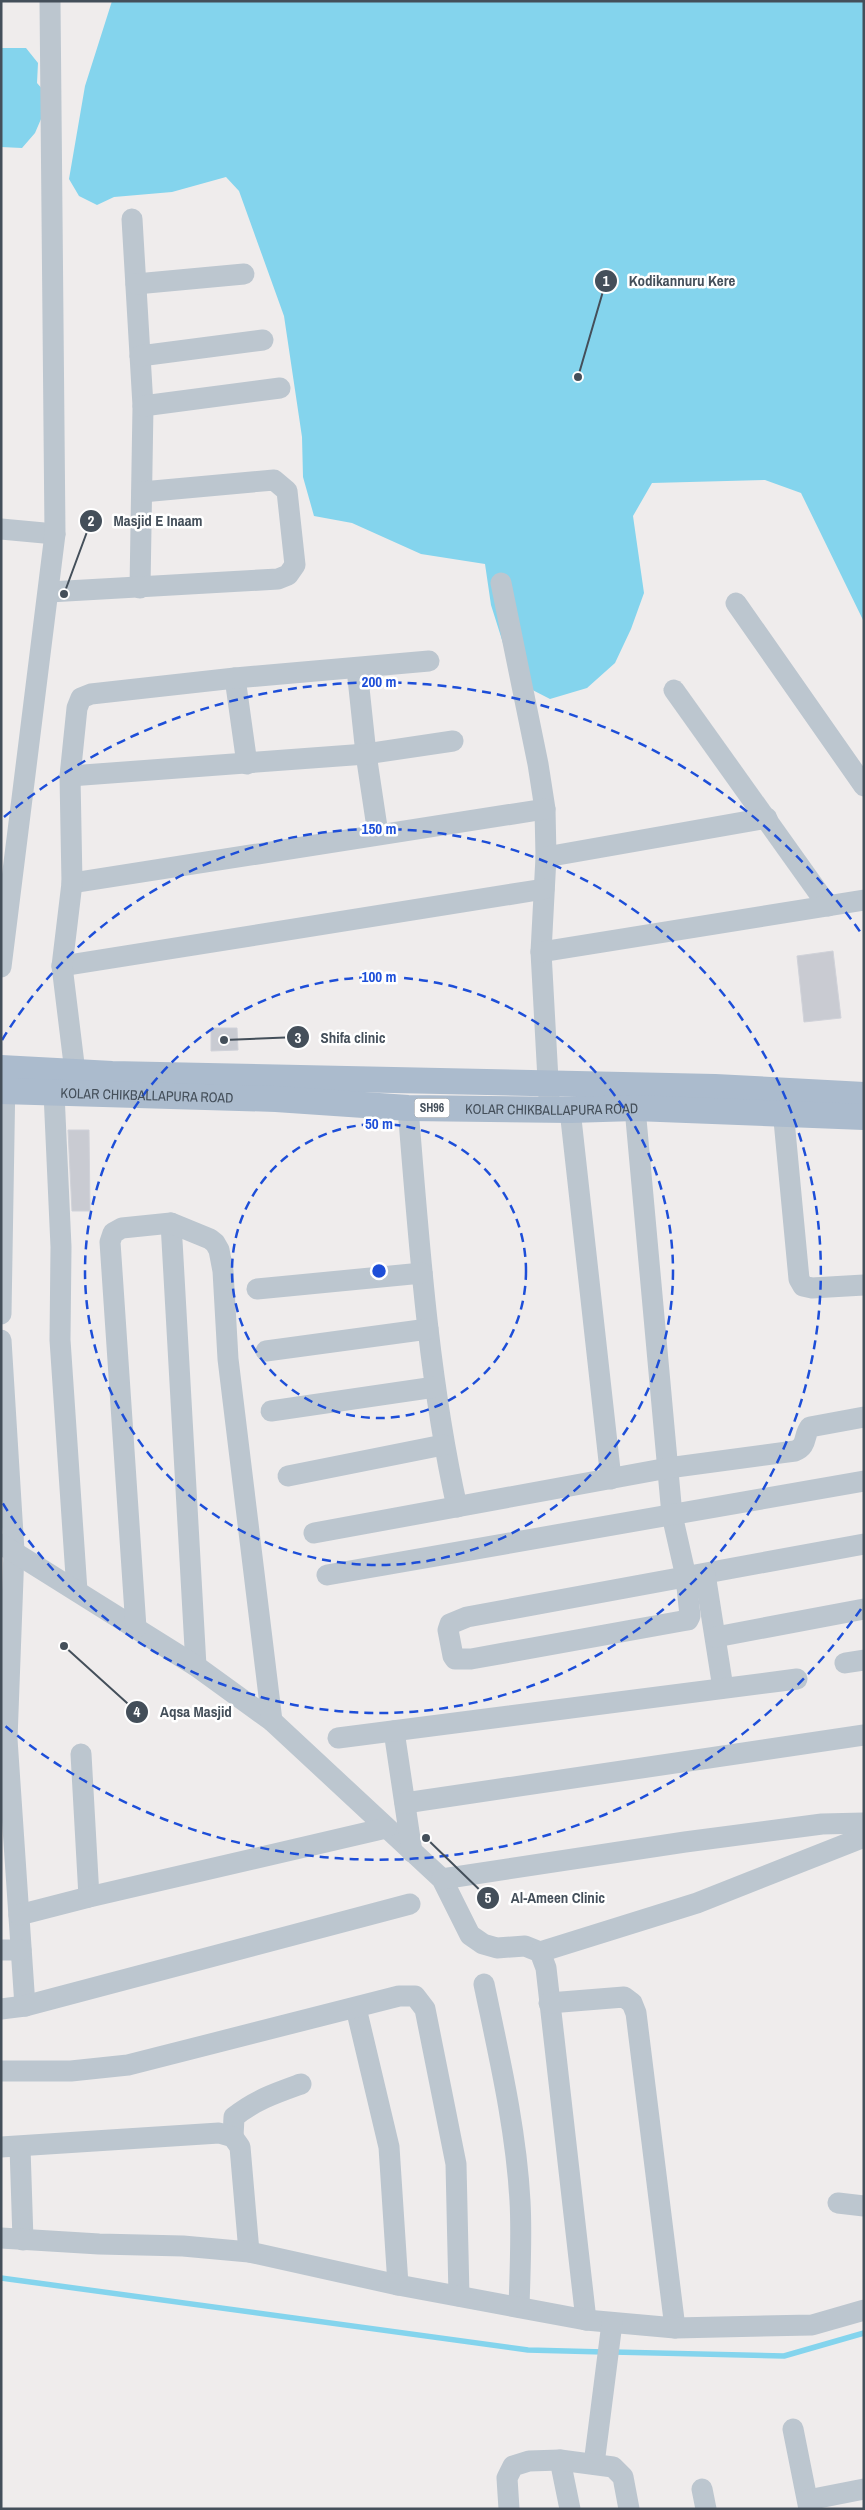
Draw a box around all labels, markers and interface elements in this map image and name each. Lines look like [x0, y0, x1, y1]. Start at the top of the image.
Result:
callout: Kodikannuru Kere [594, 266, 746, 296]
text: 1 [603, 270, 610, 291]
text: Kodikannuru Kere [629, 270, 735, 291]
callout: Masjid E Inaam [78, 506, 212, 536]
text: 2 [88, 510, 95, 531]
text: Masjid E Inaam [114, 510, 202, 531]
text: 200 m [362, 671, 396, 692]
text: 150 m [362, 818, 396, 839]
text: 100 m [362, 966, 396, 987]
callout: Shifa clinic [286, 1022, 396, 1052]
text: 3 [295, 1027, 302, 1048]
text: Shifa clinic [321, 1027, 386, 1048]
street label: KOLAR CHIKBALLAPURA ROAD [60, 1084, 234, 1107]
road number: SH96 [414, 1098, 450, 1118]
street label: KOLAR CHIKBALLAPURA ROAD [465, 1099, 638, 1119]
text: 50 m [365, 1113, 393, 1134]
centre of rings [370, 1262, 388, 1280]
callout: Aqsa Masjid [125, 1697, 241, 1727]
text: 4 [134, 1701, 141, 1722]
text: Aqsa Masjid [160, 1701, 232, 1722]
callout: Al-Ameen Clinic [475, 1883, 615, 1913]
text: 5 [485, 1887, 492, 1908]
text: Al-Ameen Clinic [511, 1887, 605, 1908]

